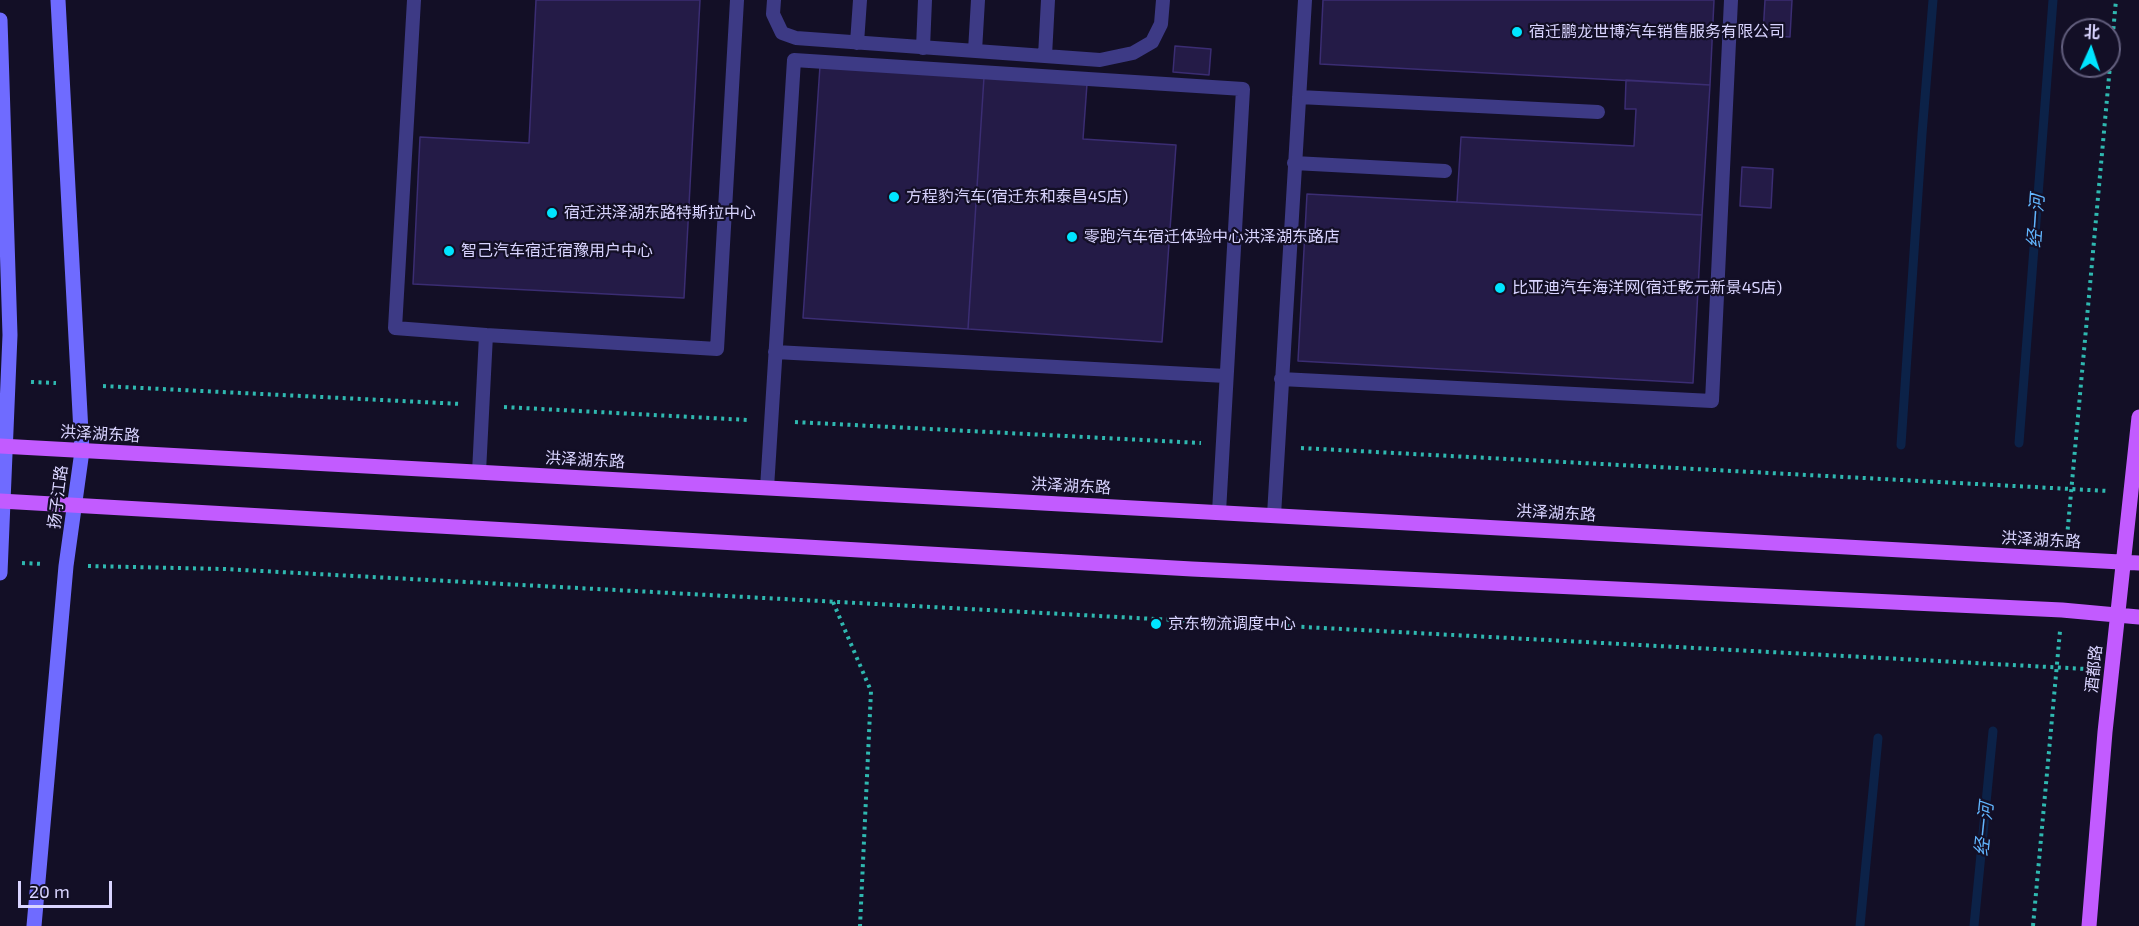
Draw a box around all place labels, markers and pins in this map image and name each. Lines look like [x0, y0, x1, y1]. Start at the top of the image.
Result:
place label: 宿迁鹏龙世博汽车销售服务有限公司 [1529, 22, 1785, 42]
marker: 宿迁鹏龙世博汽车销售服务有限公司 [1510, 25, 1524, 39]
place label: 方程豹汽车(宿迁东和泰昌4S店) [906, 187, 1128, 207]
marker: 方程豹汽车(宿迁东和泰昌4S店) [887, 190, 901, 204]
place label: 宿迁洪泽湖东路特斯拉中心 [564, 203, 756, 223]
marker: 宿迁洪泽湖东路特斯拉中心 [545, 206, 559, 220]
place label: 零跑汽车宿迁体验中心洪泽湖东路店 [1084, 227, 1340, 247]
marker: 零跑汽车宿迁体验中心洪泽湖东路店 [1065, 230, 1079, 244]
place label: 智己汽车宿迁宿豫用户中心 [461, 241, 653, 261]
marker: 智己汽车宿迁宿豫用户中心 [442, 244, 456, 258]
place label: 比亚迪汽车海洋网(宿迁乾元新景4S店) [1512, 278, 1782, 298]
marker: 比亚迪汽车海洋网(宿迁乾元新景4S店) [1493, 281, 1507, 295]
place label: 京东物流调度中心 [1168, 614, 1296, 634]
marker: 京东物流调度中心 [1149, 617, 1163, 631]

